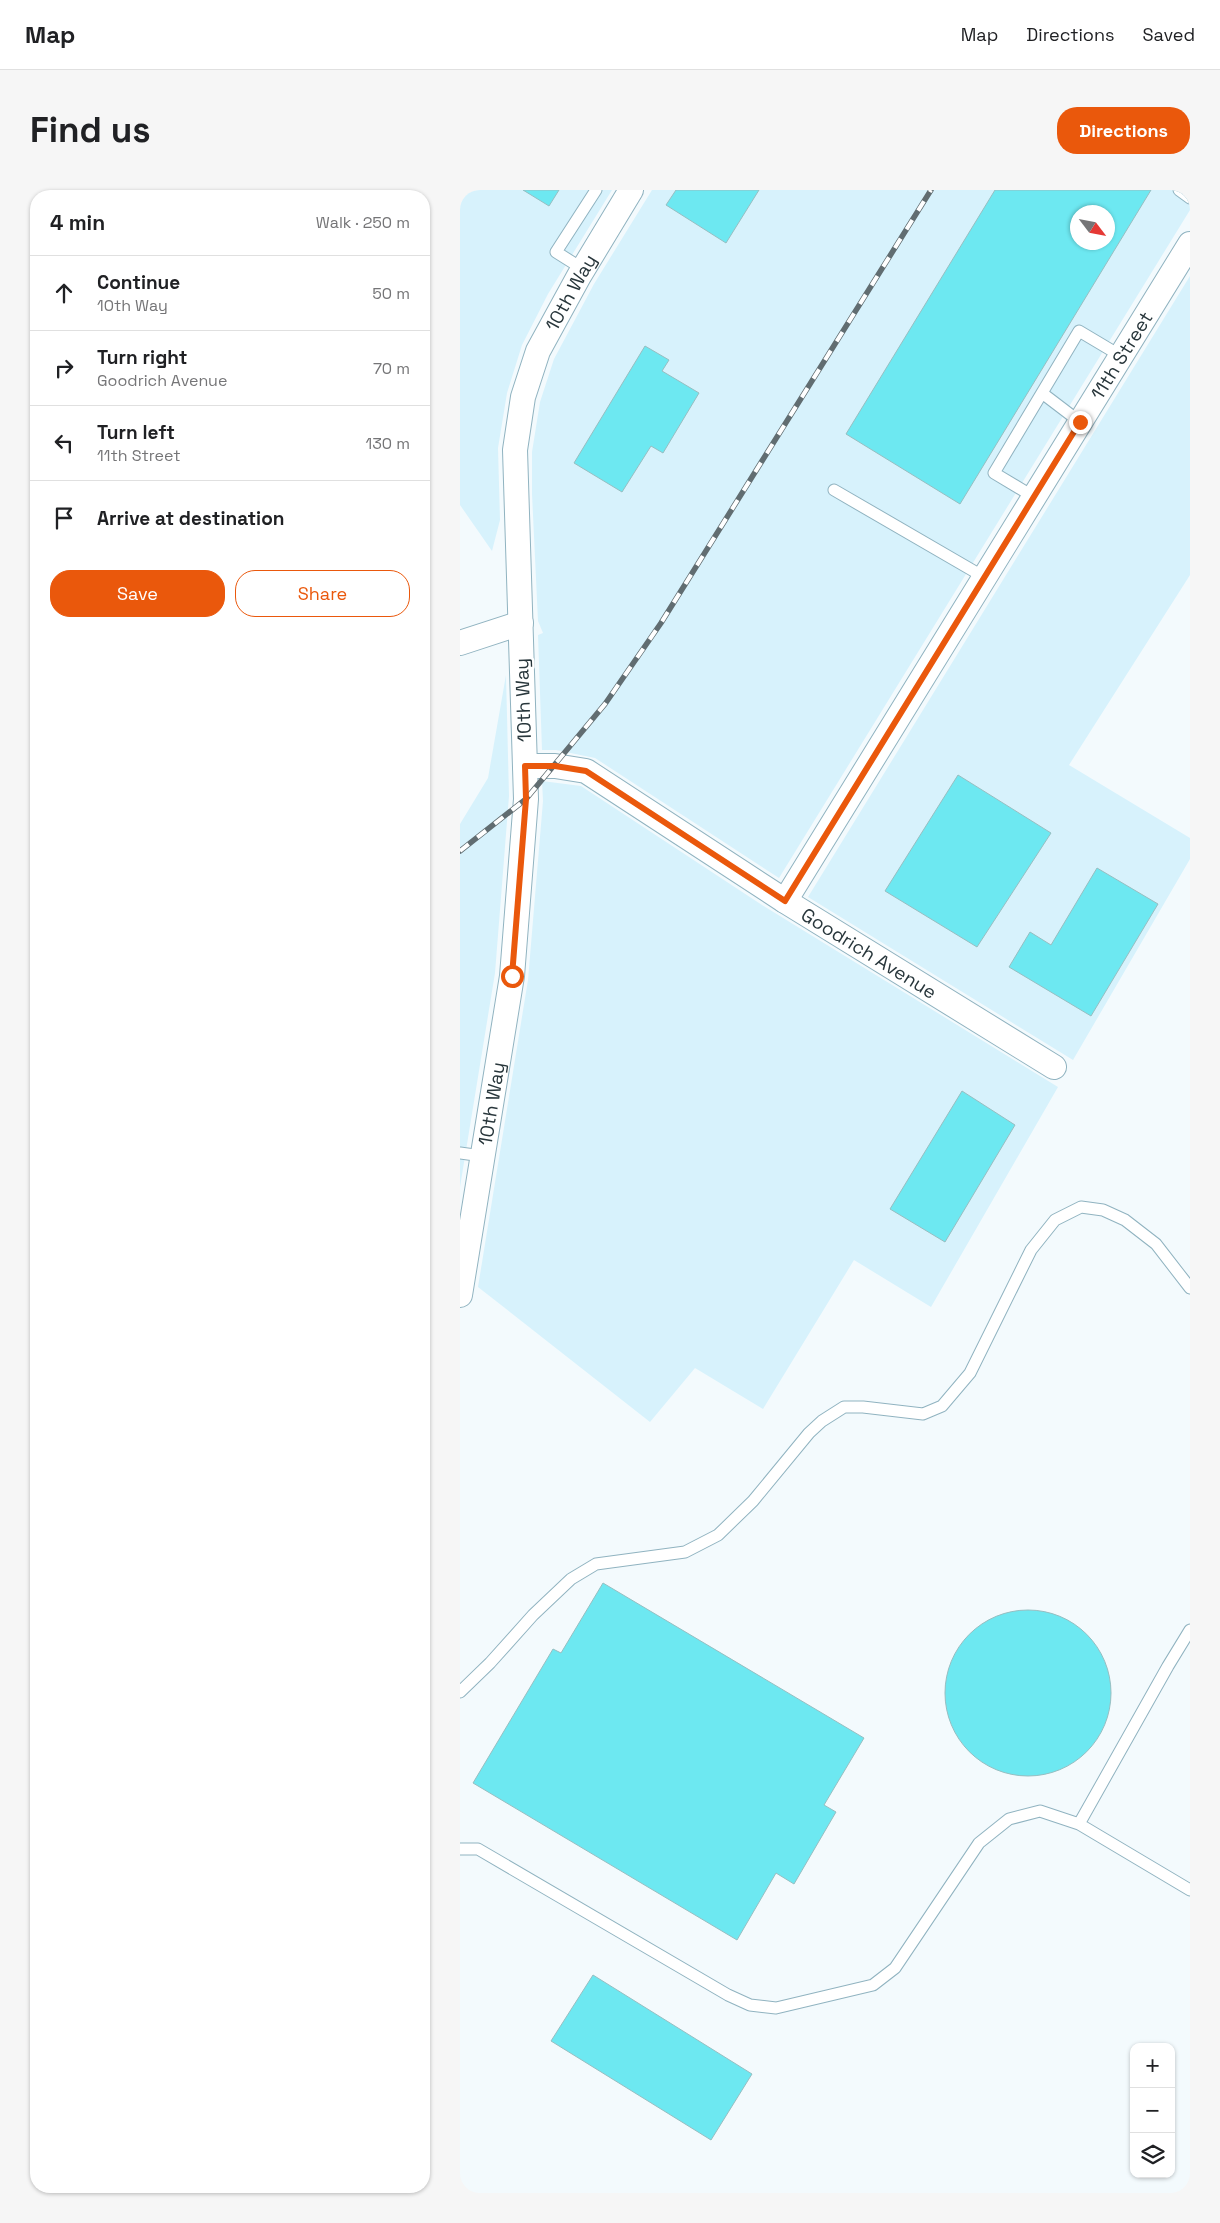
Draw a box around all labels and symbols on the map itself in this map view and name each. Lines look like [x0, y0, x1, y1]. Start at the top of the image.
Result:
north arrow [1070, 205, 1115, 250]
street label: 10th Way [539, 249, 602, 335]
street label: 11th Street [1085, 307, 1158, 404]
route end [1069, 411, 1092, 434]
street label: 10th Way [509, 658, 537, 742]
street label: Goodrich Avenue [797, 902, 942, 1004]
route start [501, 965, 524, 988]
street label: 10th Way [472, 1060, 510, 1147]

